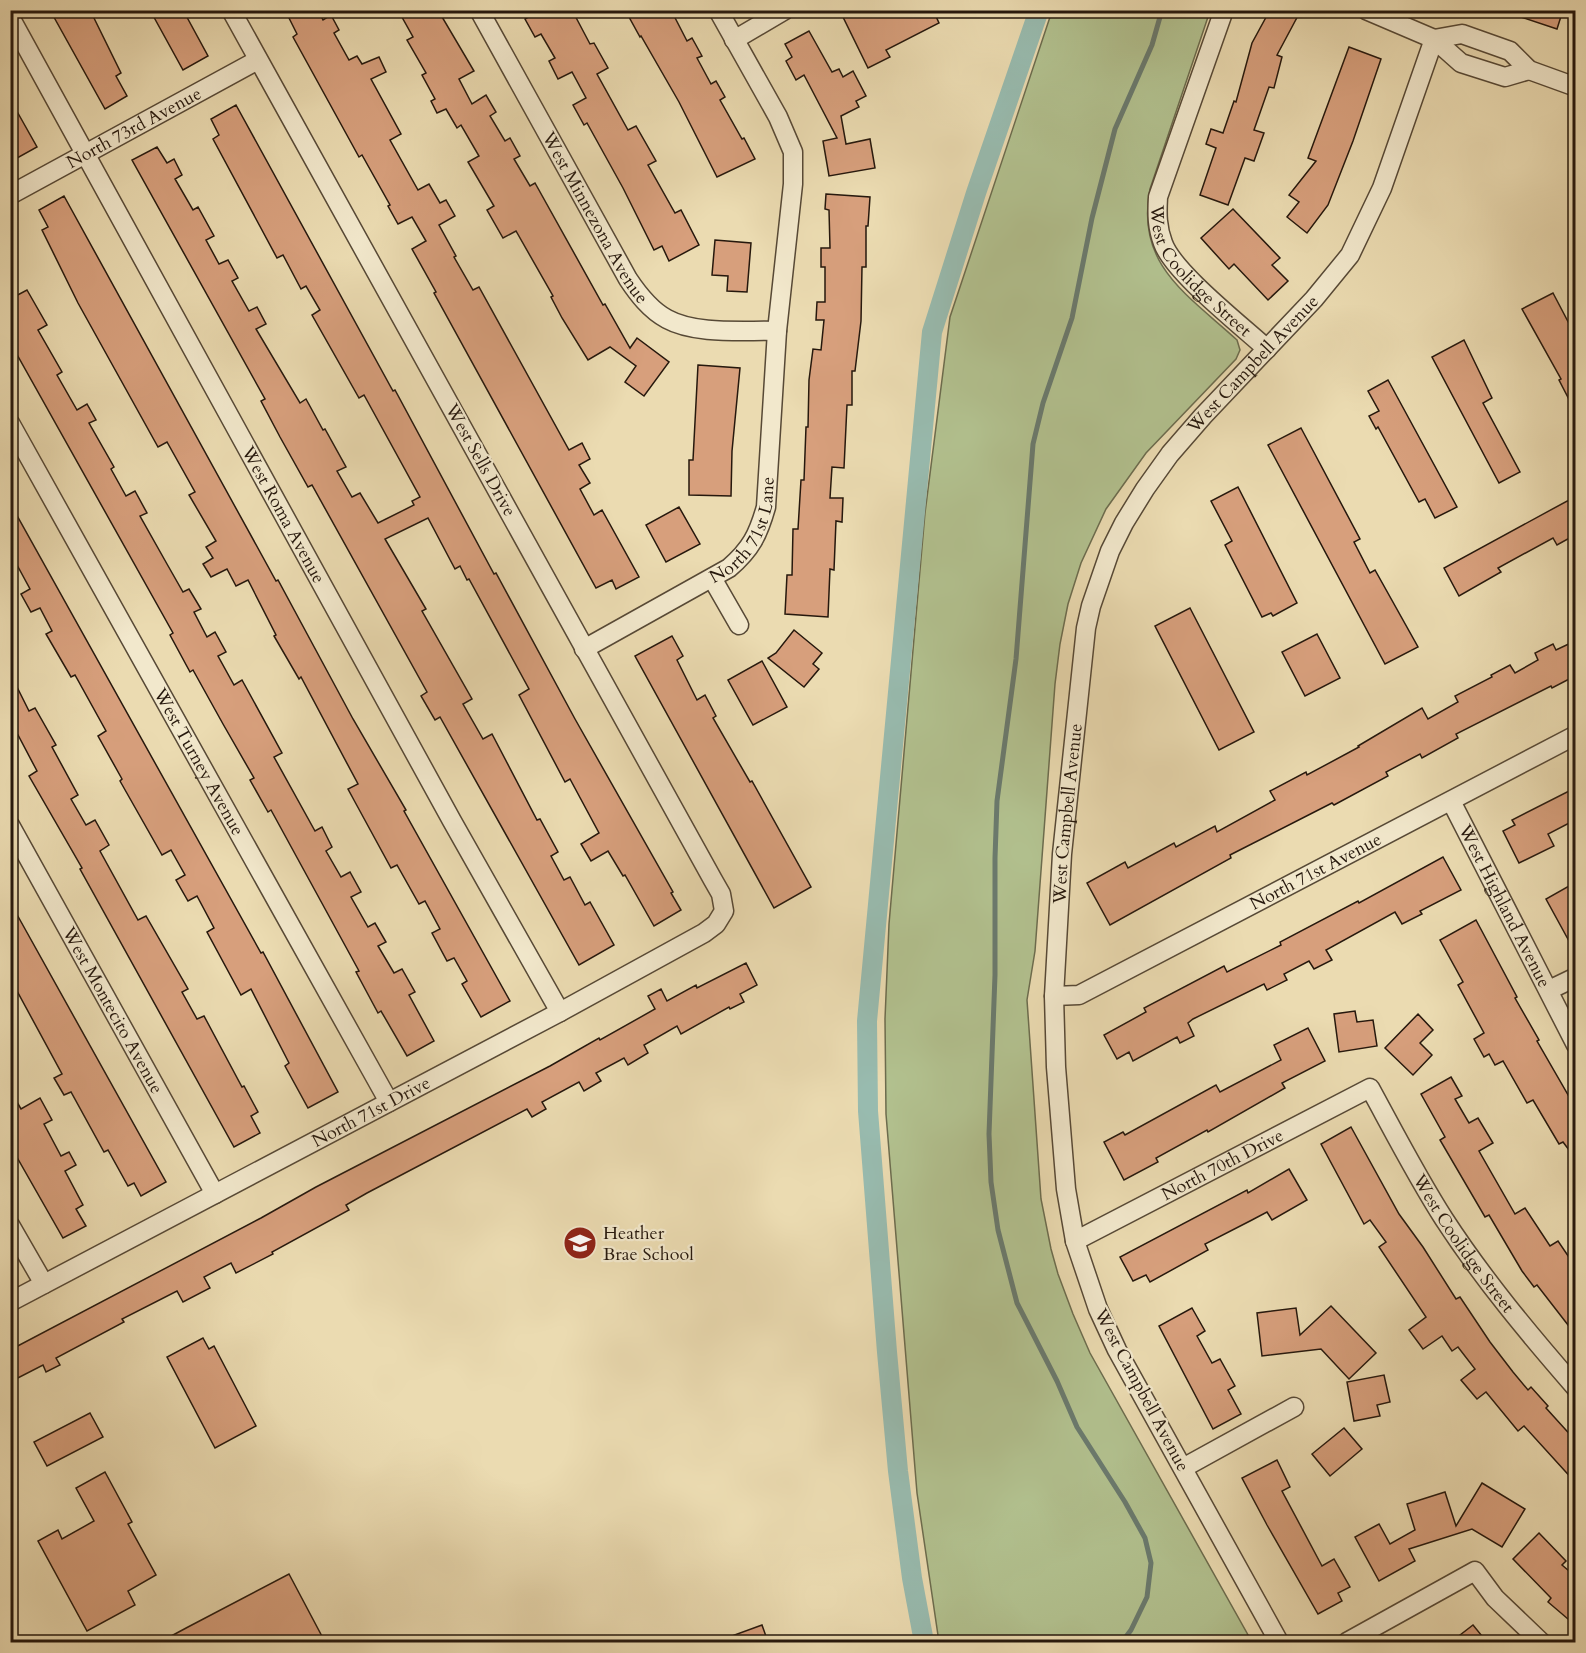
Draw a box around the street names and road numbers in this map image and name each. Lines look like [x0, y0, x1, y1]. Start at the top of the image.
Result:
street label: North 73rd Avenue [62, 81, 206, 175]
street label: West Minnezona Avenue [535, 126, 654, 309]
street label: West Coolidge Street [1144, 204, 1257, 343]
street label: West Campbell Avenue [1181, 290, 1324, 439]
street label: West Sells Drive [439, 398, 522, 521]
street label: West Roma Avenue [235, 441, 331, 588]
street label: North 71st Lane [705, 476, 781, 590]
street label: West Turney Avenue [147, 683, 250, 840]
street label: West Campbell Avenue [1047, 722, 1089, 906]
street label: West Highland Avenue [1452, 819, 1557, 992]
street label: North 71st Avenue [1246, 827, 1386, 916]
street label: West Montecito Avenue [56, 922, 169, 1099]
street label: North 71st Drive [308, 1071, 435, 1154]
street label: North 70th Drive [1157, 1123, 1288, 1207]
street label: West Coolidge Street [1406, 1169, 1520, 1319]
street label: West Campbell Avenue [1088, 1304, 1195, 1476]

